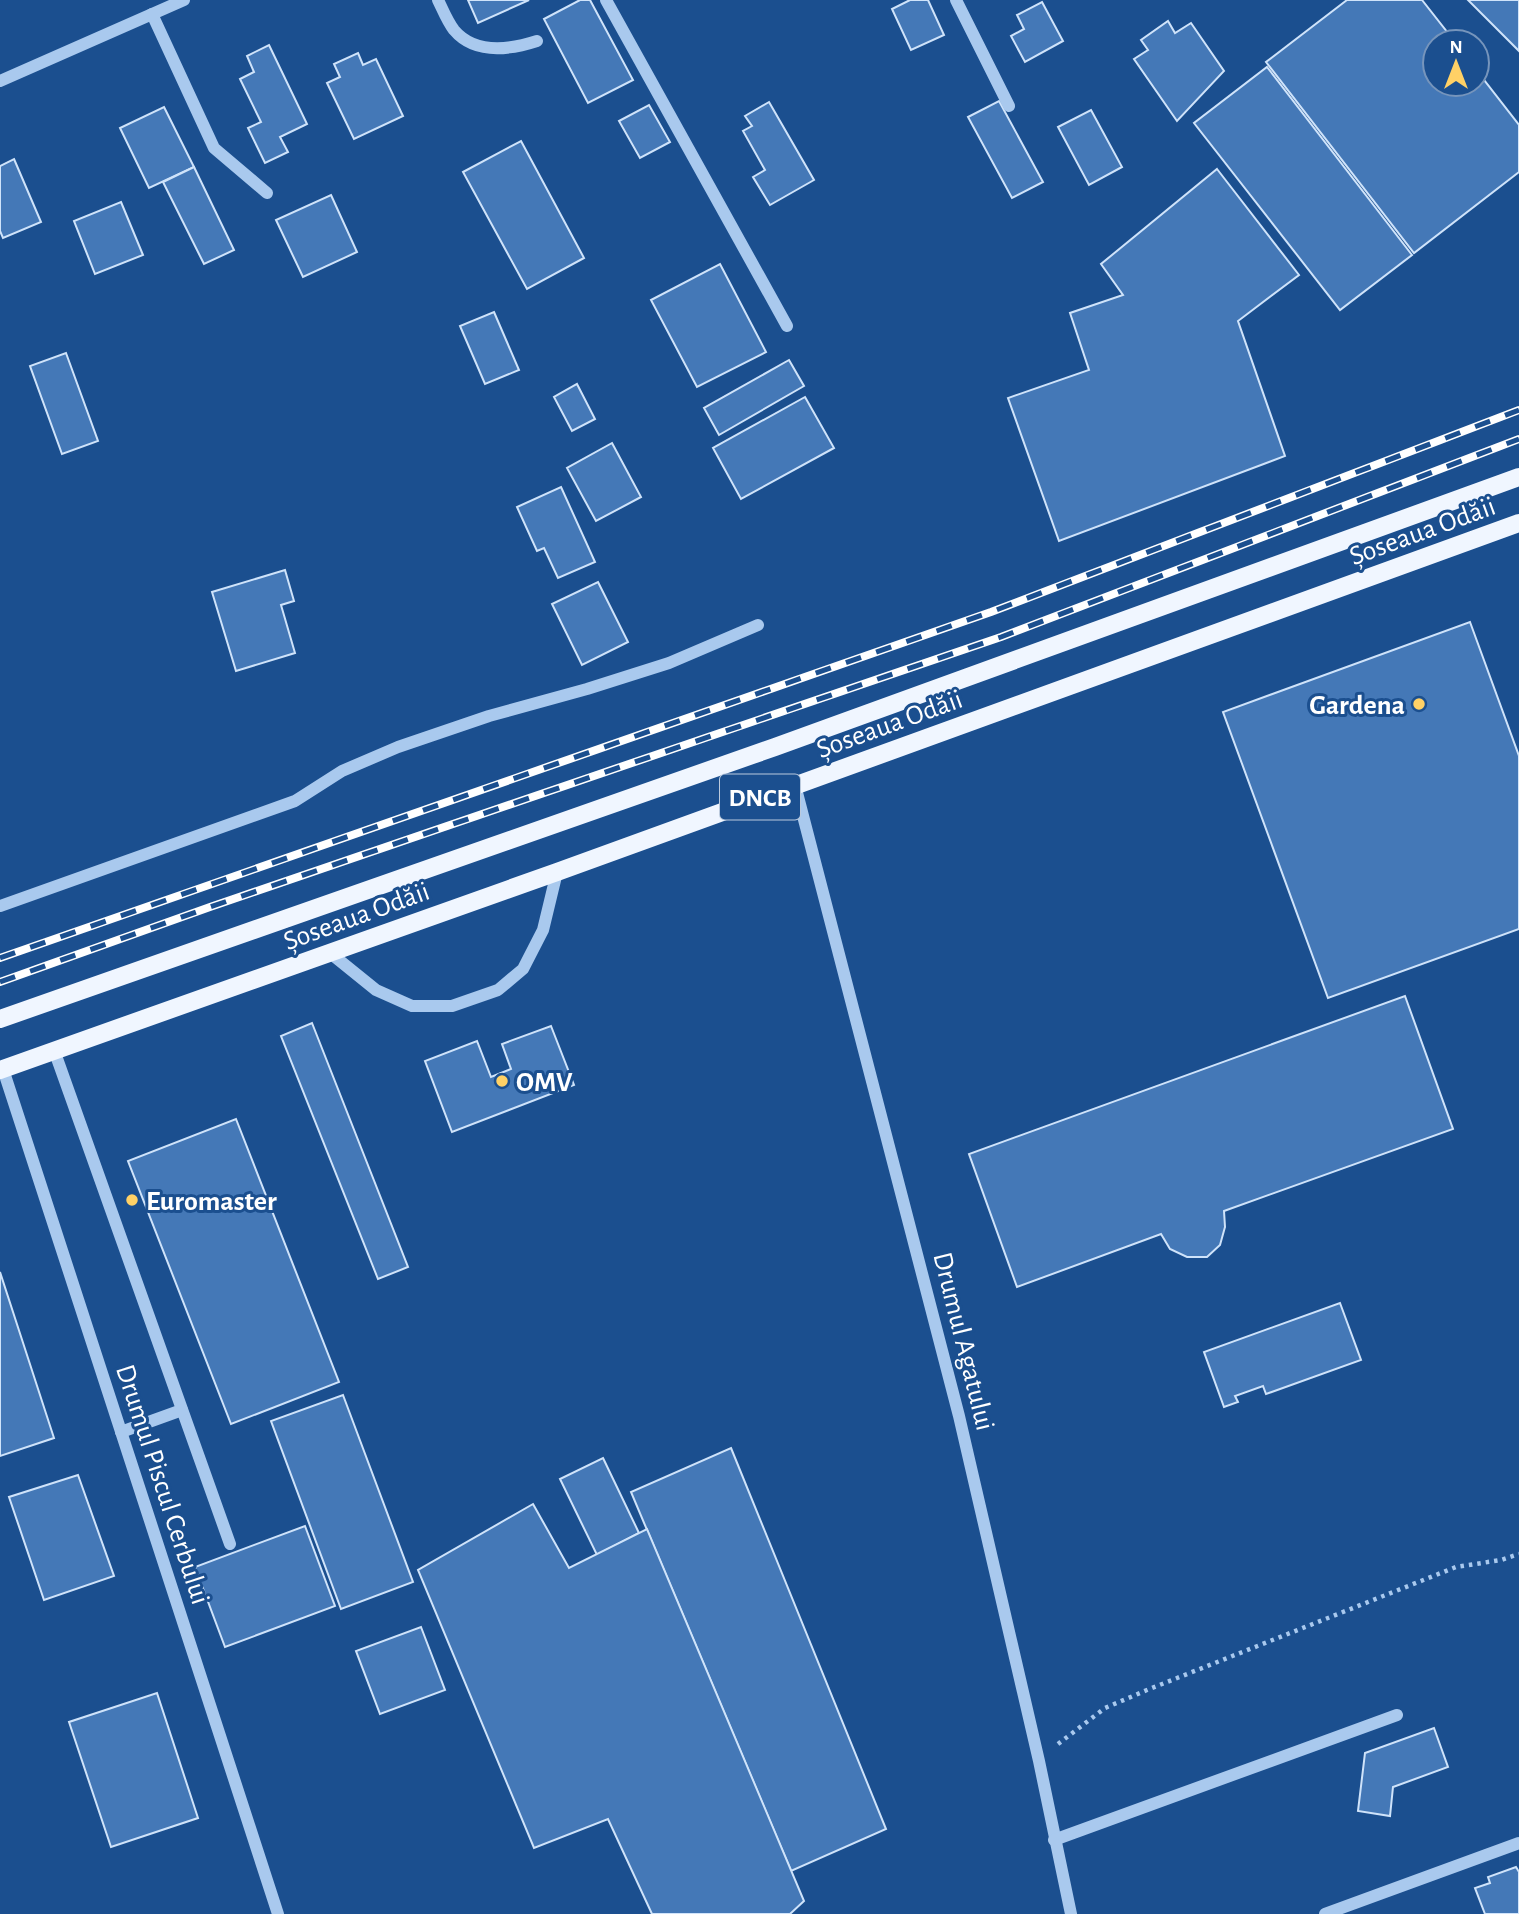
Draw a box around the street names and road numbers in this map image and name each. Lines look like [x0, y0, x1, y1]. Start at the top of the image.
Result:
street label: Șoseaua Odăii [1346, 493, 1500, 572]
street label: Șoseaua Odăii [813, 686, 967, 765]
road number: DNCB [720, 775, 800, 820]
street label: Șoseaua Odăii [280, 878, 434, 957]
street label: Drumul Agatului [927, 1249, 999, 1434]
street label: Drumul Piscul Cerbului [110, 1361, 214, 1608]

